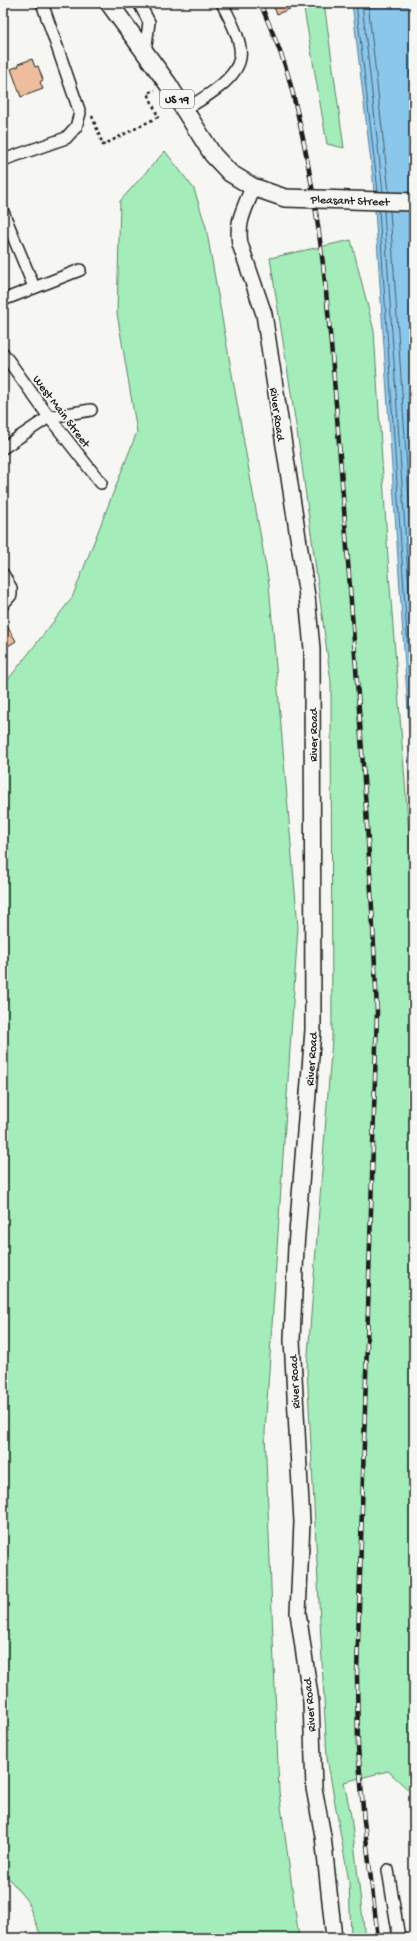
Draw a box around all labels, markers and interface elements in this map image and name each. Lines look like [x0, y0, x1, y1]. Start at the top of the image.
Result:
road number: US 19 [160, 90, 194, 108]
street label: Pleasant Street [309, 194, 391, 210]
street label: West Main Street [29, 373, 93, 452]
street label: River Road [265, 387, 287, 443]
street label: River Road [308, 707, 322, 762]
street label: River Road [304, 1031, 322, 1086]
street label: River Road [288, 1354, 304, 1409]
street label: River Road [302, 1677, 320, 1732]

